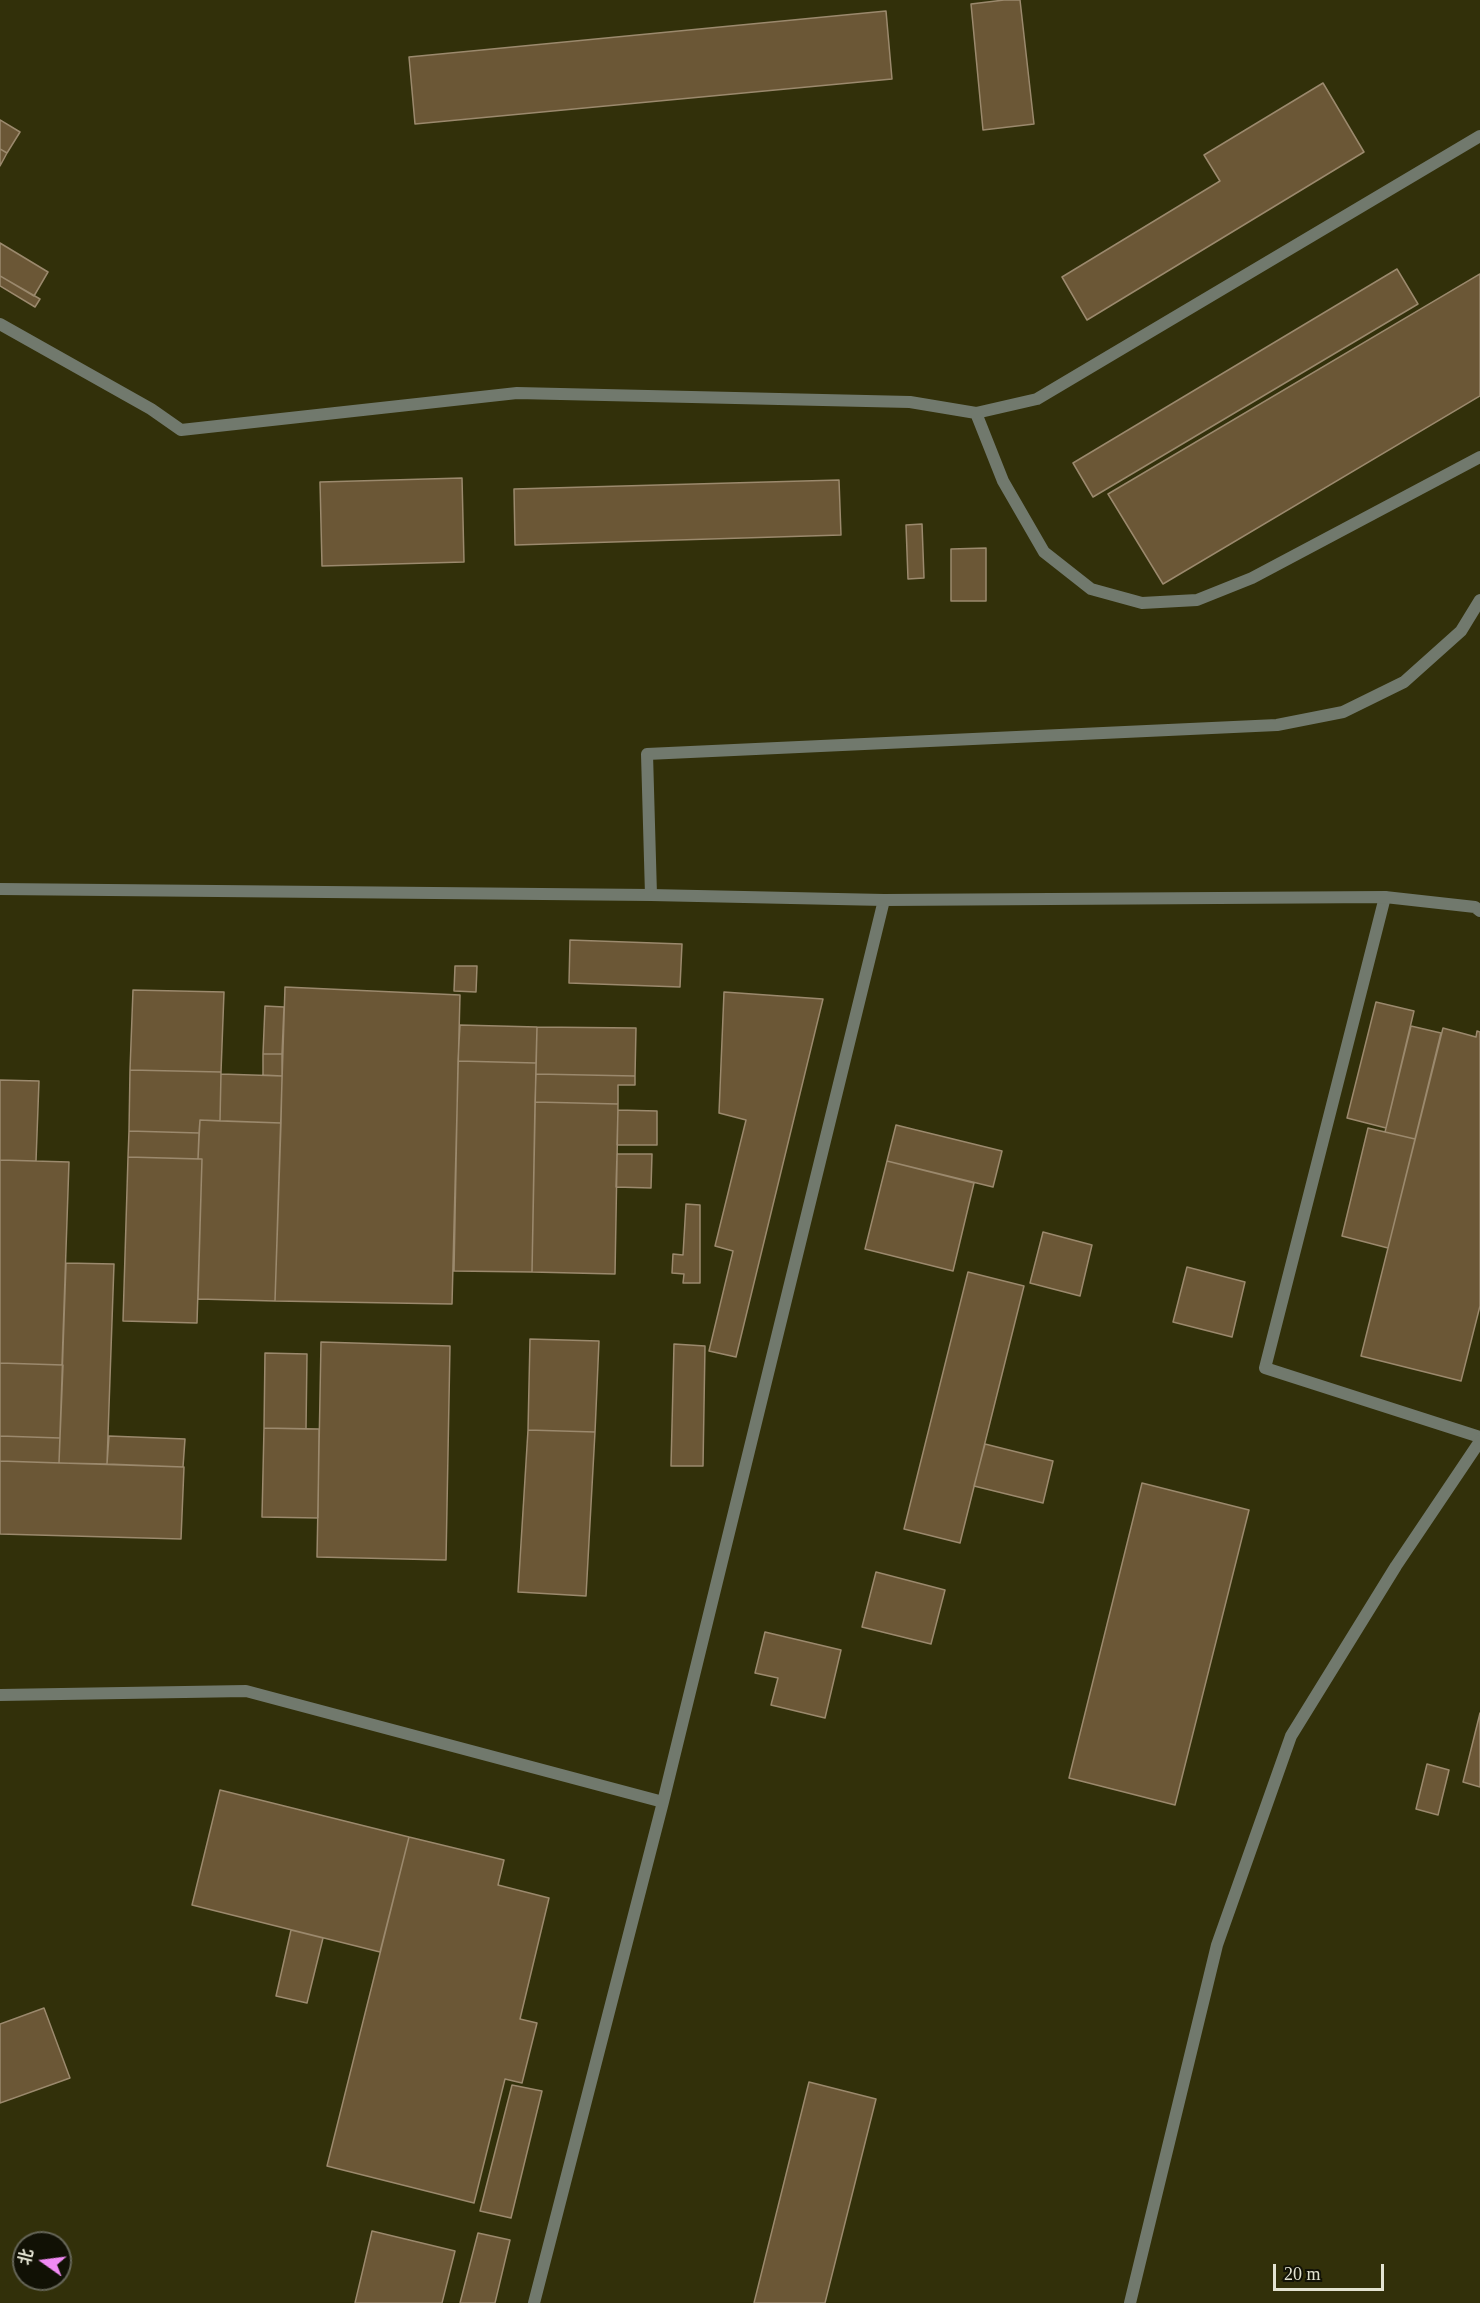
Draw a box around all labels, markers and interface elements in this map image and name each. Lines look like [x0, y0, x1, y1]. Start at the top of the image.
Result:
north arrow [12, 2231, 72, 2291]
text: 北 [16, 2247, 36, 2267]
scale bar [1276, 2252, 1387, 2290]
text: 20 m [1284, 2264, 1321, 2284]

